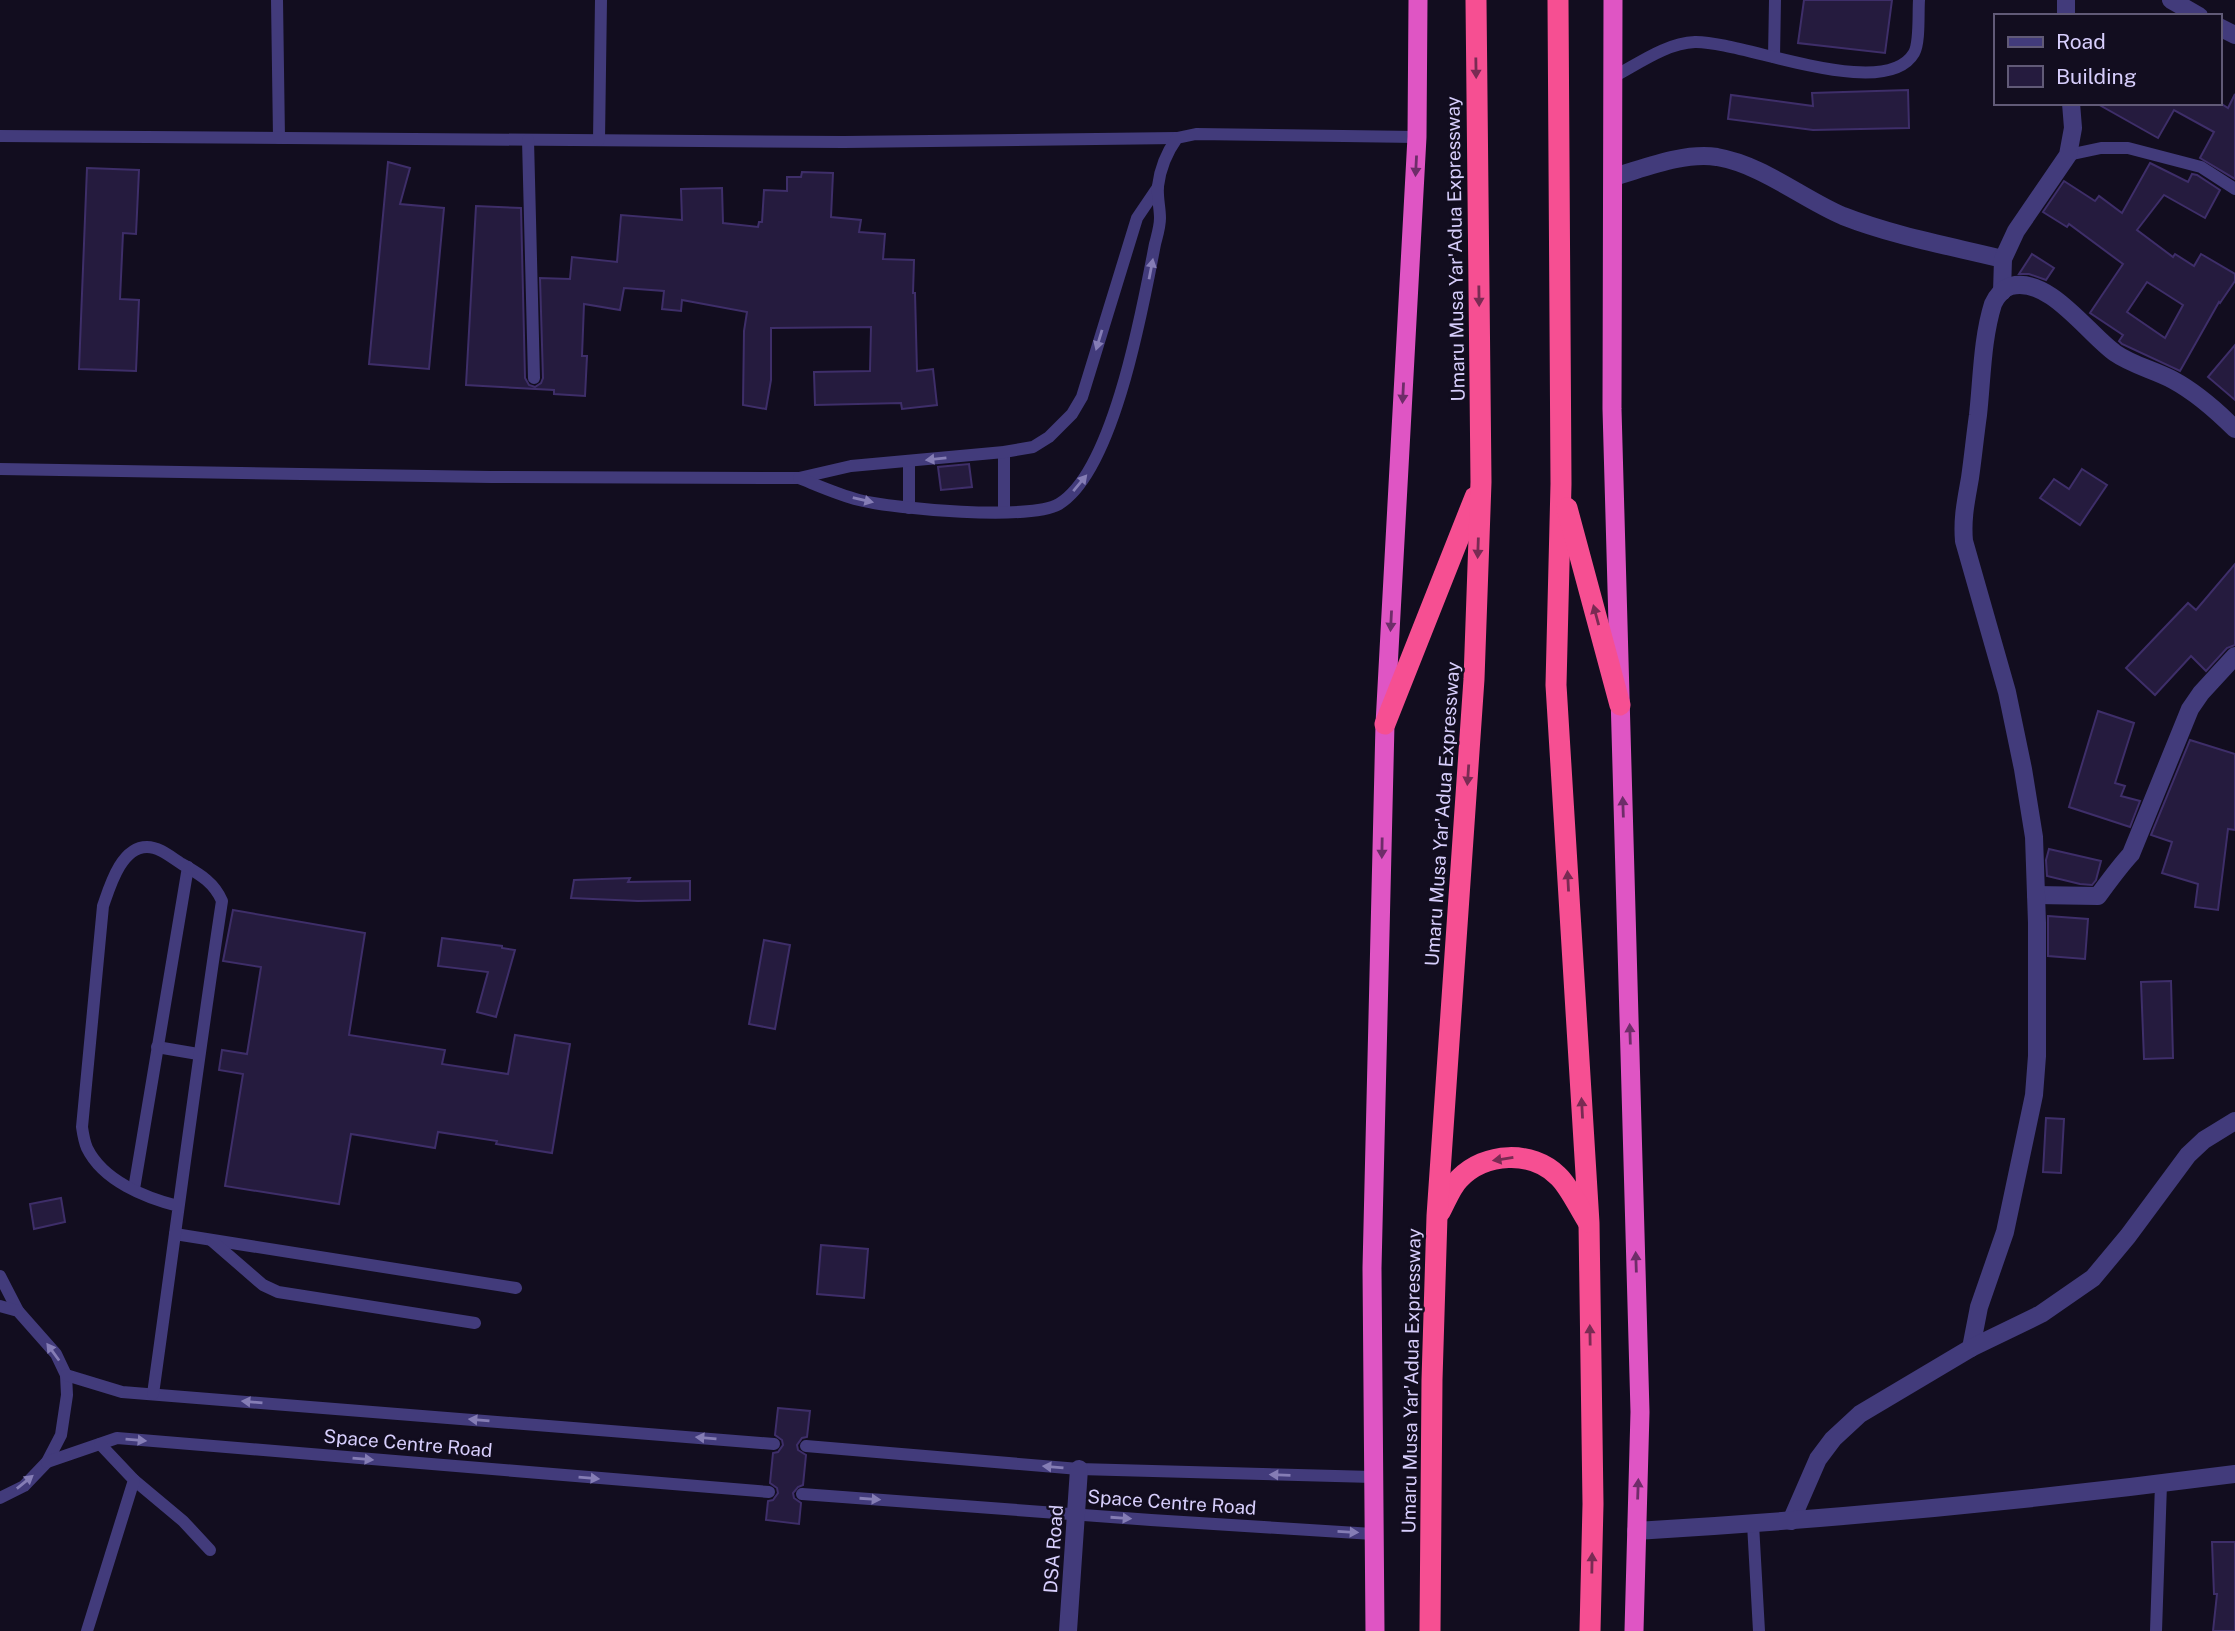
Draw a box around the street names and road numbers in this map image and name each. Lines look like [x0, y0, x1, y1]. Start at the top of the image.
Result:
street label: Umaru Musa Yar'Adua Expressway [1441, 96, 1469, 402]
street label: Umaru Musa Yar'Adua Expressway [1420, 661, 1464, 967]
street label: Umaru Musa Yar'Adua Expressway [1397, 1228, 1425, 1534]
street label: Space Centre Road [323, 1425, 493, 1461]
street label: Space Centre Road [1087, 1485, 1257, 1519]
street label: DSA Road [1039, 1504, 1067, 1594]

